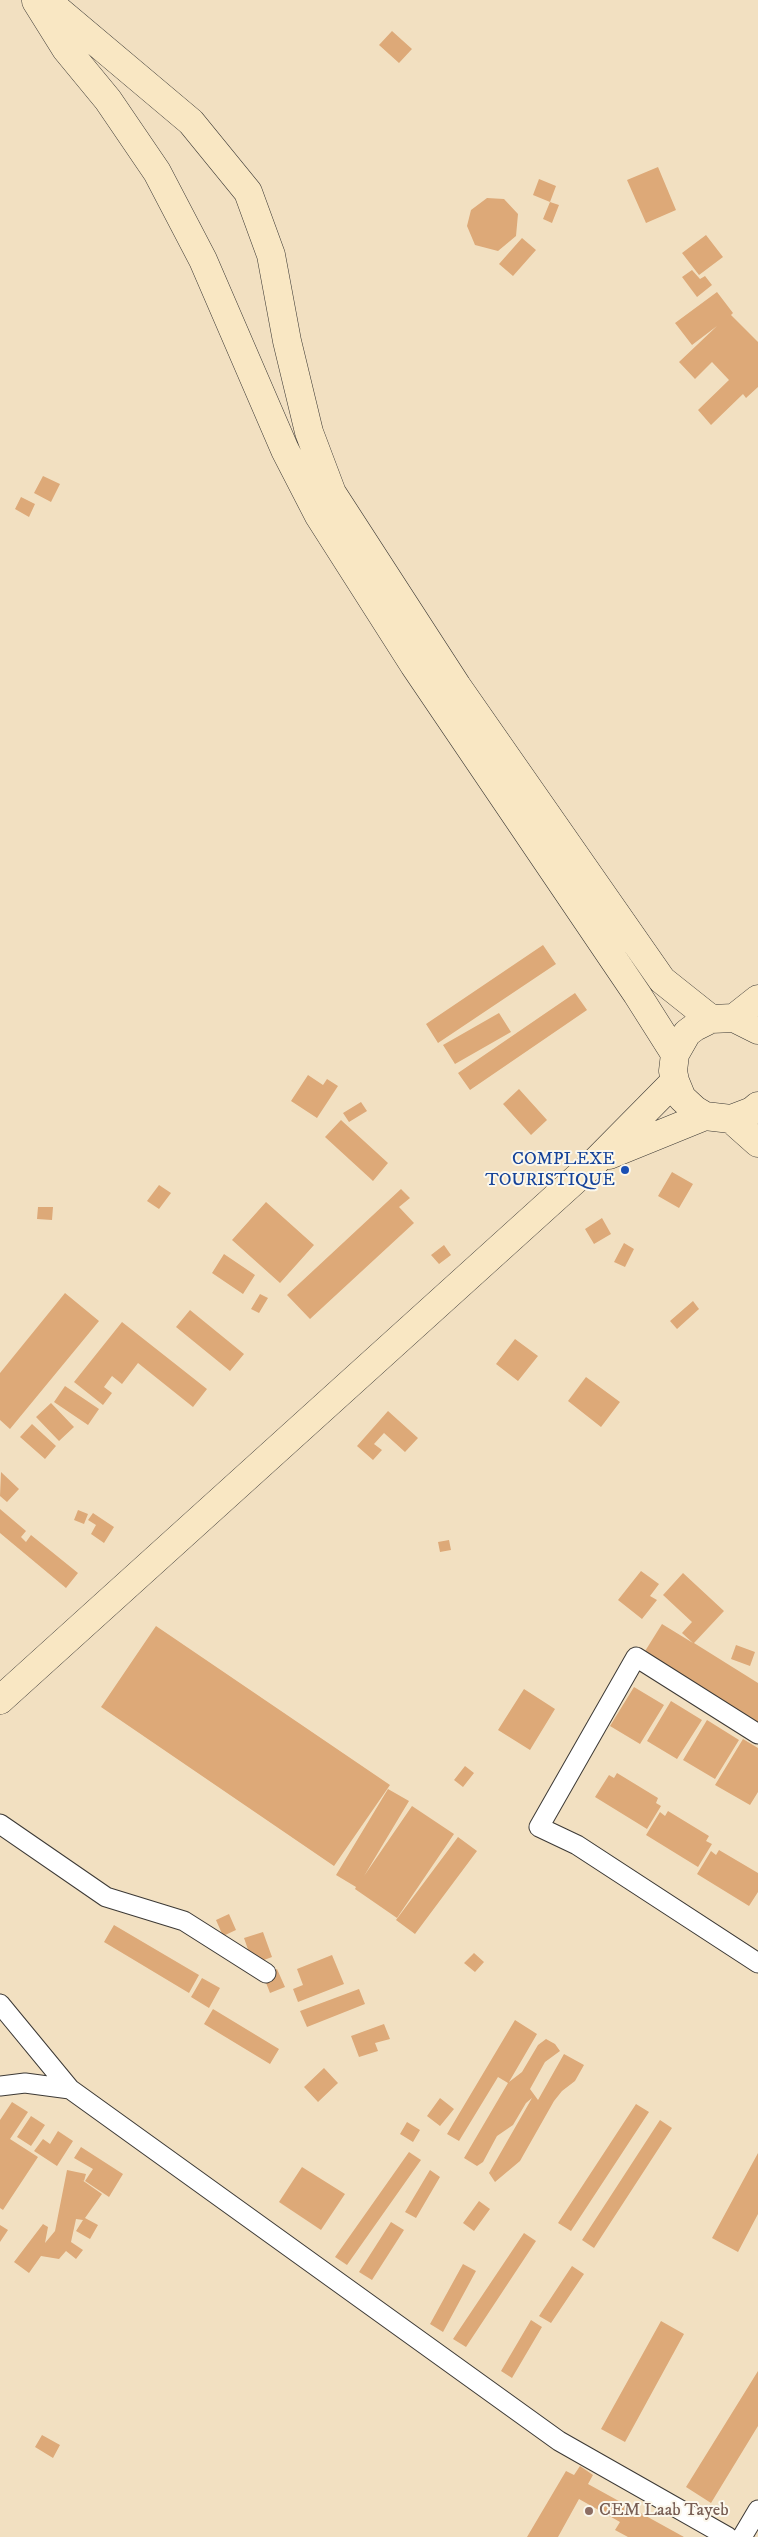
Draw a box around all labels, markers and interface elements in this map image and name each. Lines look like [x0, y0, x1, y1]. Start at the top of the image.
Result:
place label: COMPLEXE TOURISTIQUE [485, 1149, 615, 1192]
marker: COMPLEXE TOURISTIQUE [619, 1164, 631, 1176]
place label: CEM Laab Tayeb [599, 2500, 729, 2522]
marker: CEM Laab Tayeb [583, 2505, 595, 2517]

